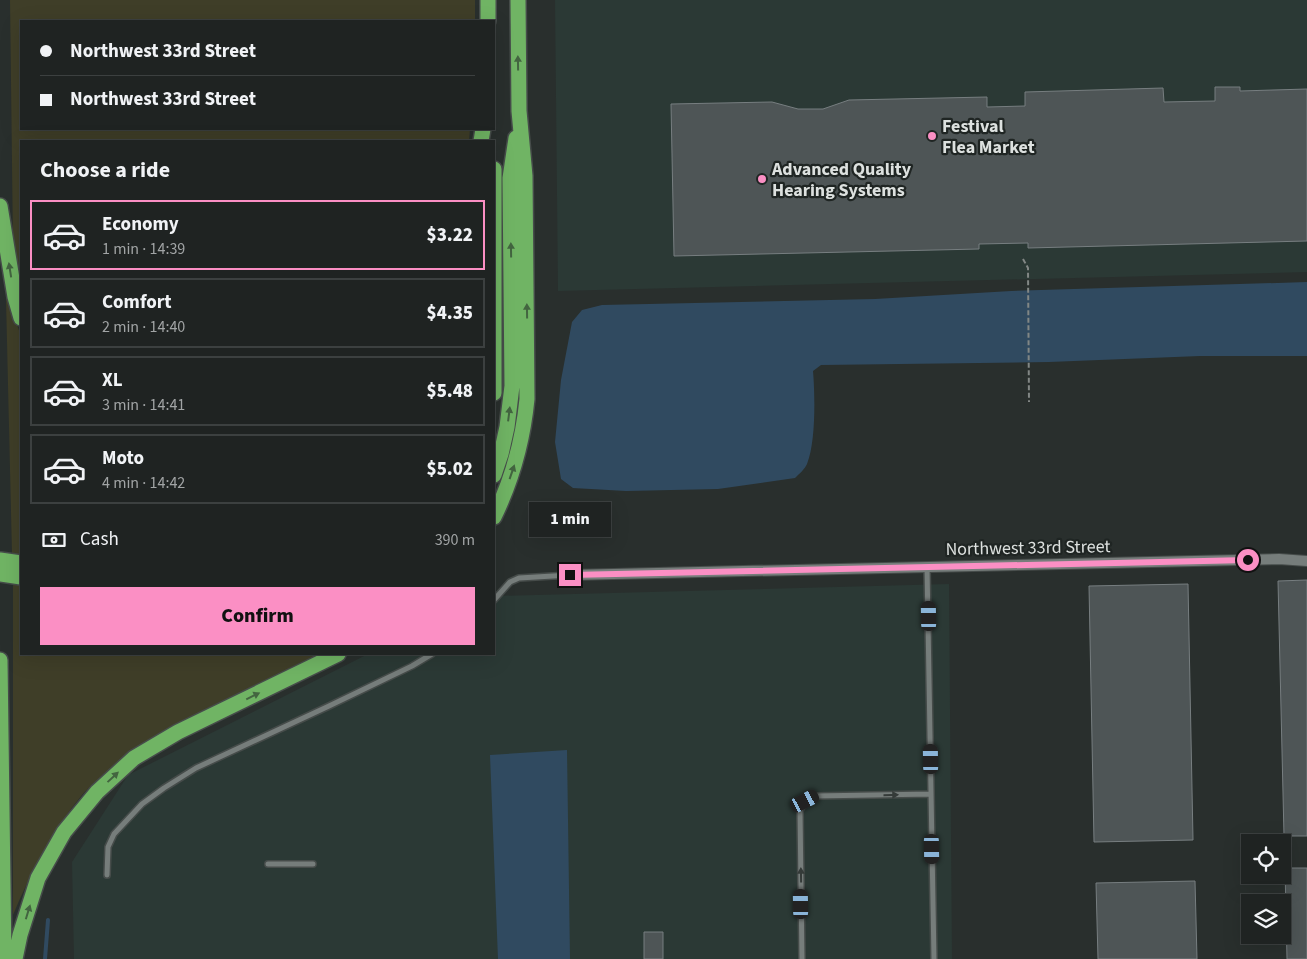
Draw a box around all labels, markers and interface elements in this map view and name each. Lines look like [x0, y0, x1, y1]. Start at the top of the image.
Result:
text: Northwest 33rd Street [70, 38, 256, 65]
one-way arrow [514, 54, 522, 70]
text: Northwest 33rd Street [70, 86, 256, 113]
place label: Festival Flea Market [942, 114, 1035, 160]
marker: Festival Flea Market [926, 130, 938, 142]
text: Choose a ride [40, 154, 170, 186]
place label: Advanced Quality Hearing Systems [771, 157, 912, 203]
marker: Advanced Quality Hearing Systems [756, 173, 768, 185]
text: Economy [102, 211, 179, 238]
icon: car [42, 213, 87, 258]
text: $3.22 [427, 222, 473, 249]
text: 1 min · 14:39 [102, 238, 185, 260]
one-way arrow [507, 242, 515, 258]
one-way arrow [6, 262, 14, 278]
text: Comfort [102, 289, 172, 316]
icon: car [42, 291, 87, 336]
text: $4.35 [427, 300, 473, 327]
one-way arrow [523, 303, 531, 319]
text: 2 min · 14:40 [102, 316, 185, 338]
text: XL [102, 367, 123, 394]
icon: car [42, 369, 87, 414]
text: $5.48 [427, 378, 473, 405]
text: 3 min · 14:41 [102, 394, 185, 416]
one-way arrow [505, 406, 513, 422]
text: Moto [102, 445, 144, 472]
icon: car [42, 447, 87, 492]
text: $5.02 [427, 456, 473, 483]
one-way arrow [509, 464, 516, 479]
text: 4 min · 14:42 [102, 472, 185, 494]
callout: 1 min [529, 502, 611, 538]
text: 1 min [550, 508, 590, 530]
icon: cash [40, 526, 68, 554]
text: Cash [80, 526, 119, 553]
text: 390 m [435, 529, 475, 551]
street label: Northwest 33rd Street [945, 534, 1111, 562]
route start [1237, 549, 1259, 571]
route end [559, 564, 581, 586]
button: Confirm [40, 587, 475, 645]
car [921, 601, 936, 631]
one-way arrow [246, 692, 260, 700]
car [923, 744, 938, 774]
one-way arrow [107, 771, 120, 782]
car [788, 788, 821, 814]
one-way arrow [883, 791, 899, 799]
car [924, 834, 939, 864]
map controls [1241, 834, 1291, 944]
button: locate [1241, 834, 1291, 884]
one-way arrow [797, 867, 805, 883]
car [793, 889, 808, 919]
button: layers [1241, 894, 1291, 944]
one-way arrow [24, 904, 32, 919]

